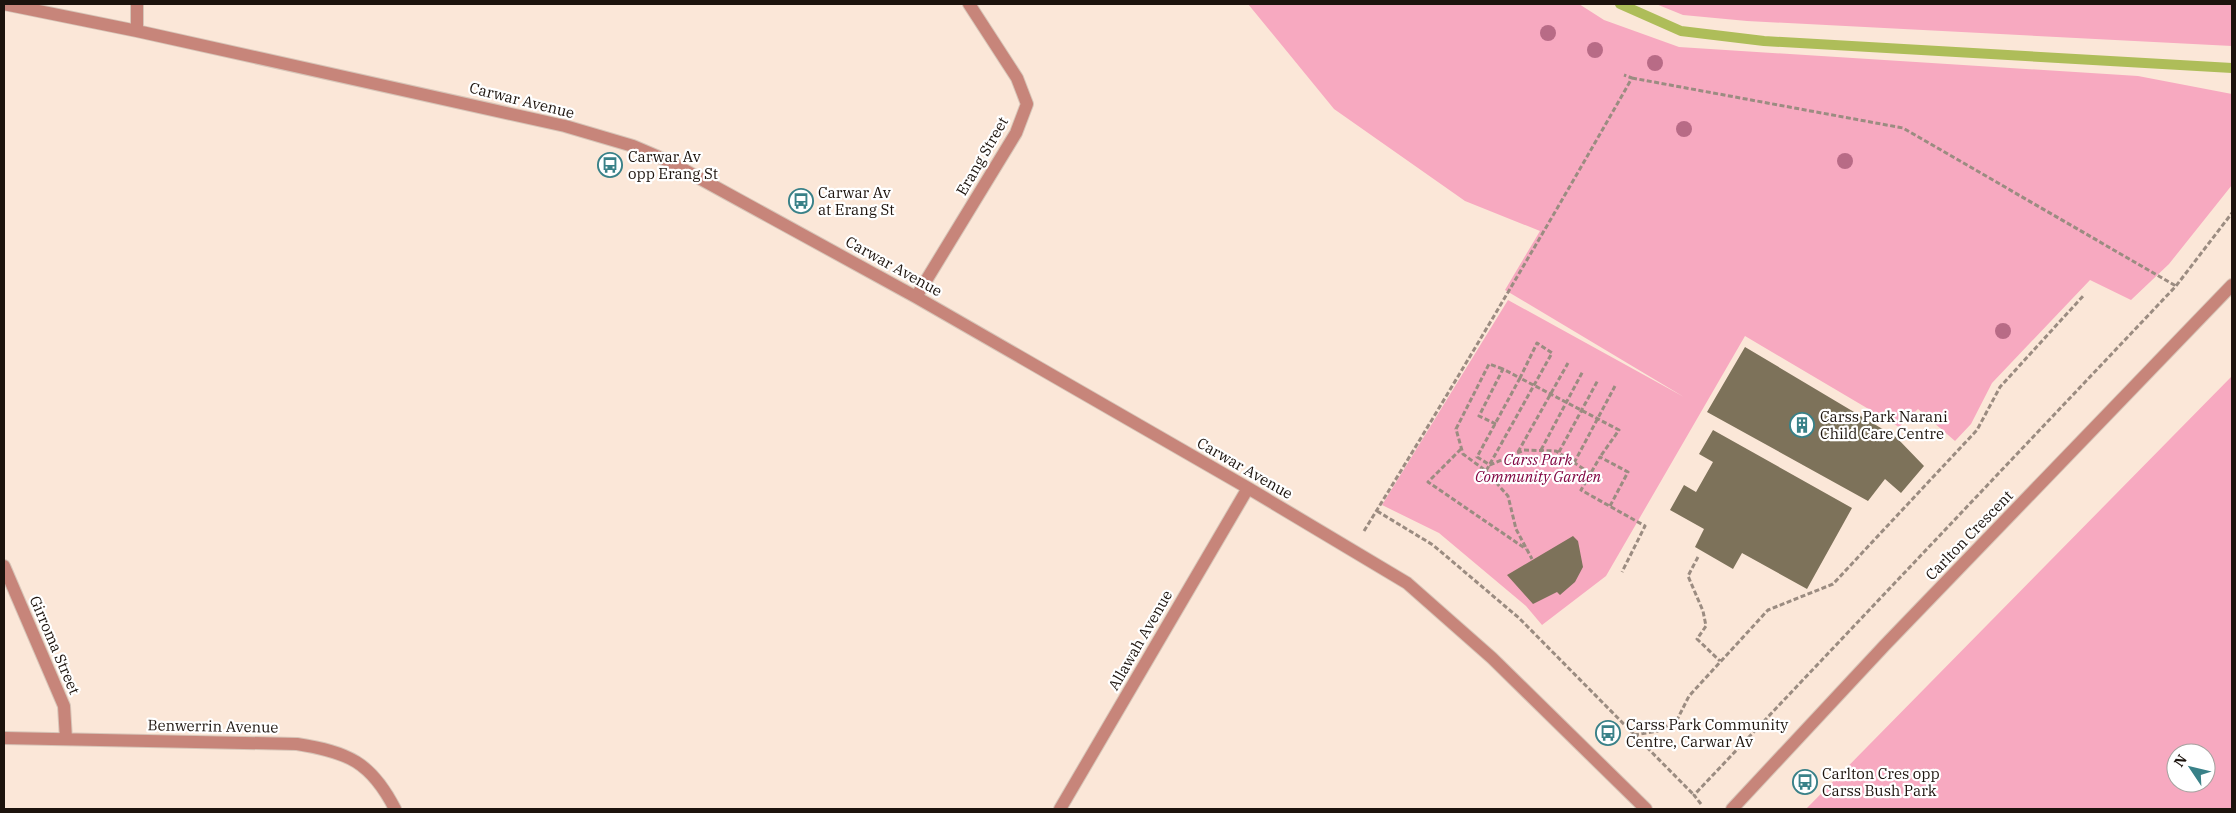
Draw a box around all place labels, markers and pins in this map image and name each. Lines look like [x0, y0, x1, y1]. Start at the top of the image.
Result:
place label: Carwar Av opp Erang St [628, 147, 718, 183]
bus stop icon: Carwar Av opp Erang St [597, 152, 623, 178]
place label: Carwar Av at Erang St [818, 183, 895, 219]
bus stop icon: Carwar Av at Erang St [788, 188, 814, 214]
place label: Carss Park Narani Child Care Centre [1820, 407, 1948, 443]
building icon: Carss Park Narani Child Care Centre [1789, 412, 1815, 438]
place label: Carss Park Community Centre, Carwar Av [1626, 715, 1788, 751]
bus stop icon: Carss Park Community Centre, Carwar Av [1595, 720, 1621, 746]
place label: Carlton Cres opp Carss Bush Park [1822, 764, 1940, 800]
bus stop icon: Carlton Cres opp Carss Bush Park [1792, 769, 1818, 795]

